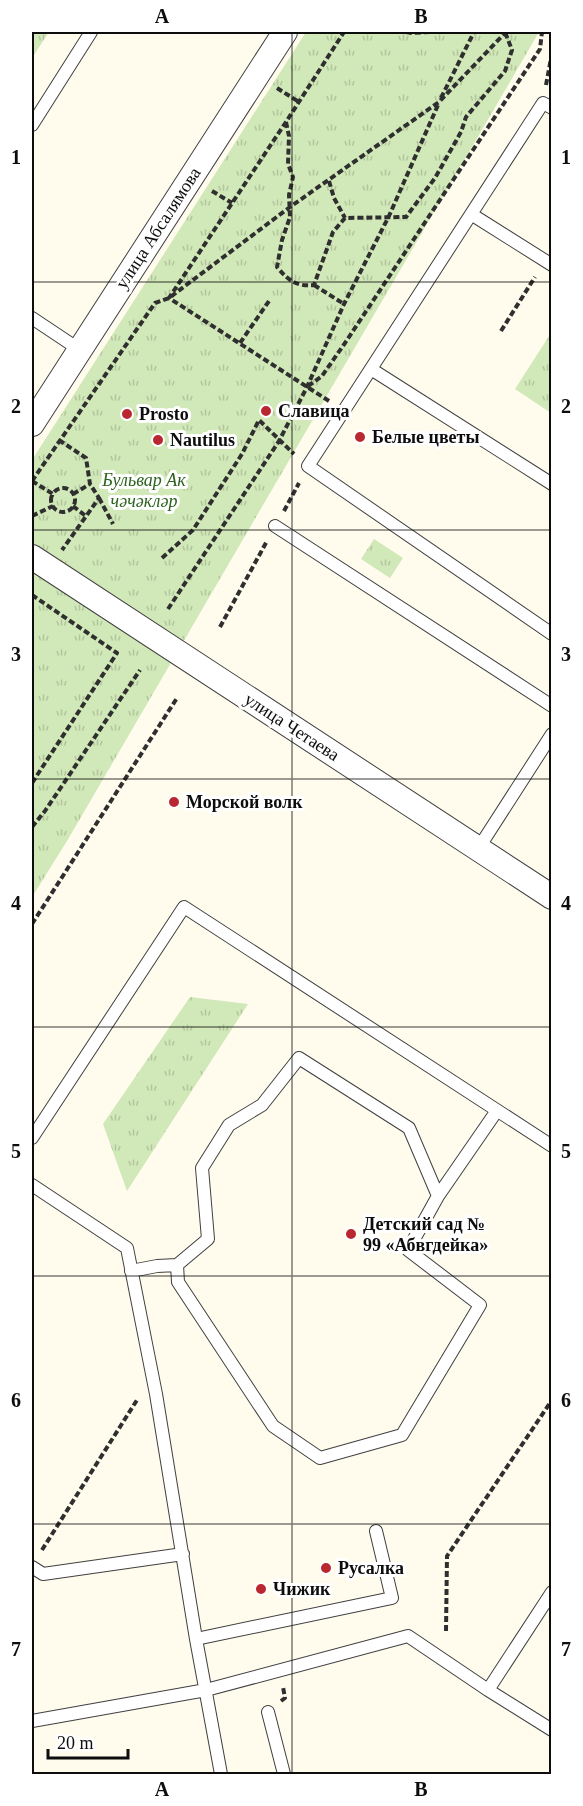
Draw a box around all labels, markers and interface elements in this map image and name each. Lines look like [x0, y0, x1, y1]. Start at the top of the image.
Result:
text: A [155, 5, 170, 27]
text: B [414, 5, 428, 27]
text: 1 [11, 146, 21, 168]
text: 1 [561, 146, 571, 168]
street label: улица Абсалямова [111, 164, 205, 292]
text: 2 [11, 395, 21, 417]
text: 2 [561, 395, 571, 417]
place label: Славица [278, 401, 350, 421]
place label: Prosto [139, 404, 189, 424]
marker: Славица [259, 404, 273, 418]
marker: Prosto [120, 407, 134, 421]
place label: Белые цветы [372, 427, 480, 447]
place label: Nautilus [170, 430, 235, 450]
marker: Белые цветы [353, 430, 367, 444]
marker: Nautilus [151, 433, 165, 447]
park label: Бульвар Ак чәчәкләр [101, 470, 186, 511]
text: 3 [11, 643, 21, 665]
text: 3 [561, 643, 571, 665]
street label: улица Четаева [241, 689, 343, 765]
place label: Морской волк [186, 792, 303, 812]
marker: Морской волк [167, 795, 181, 809]
text: 4 [11, 892, 21, 914]
text: 4 [561, 892, 571, 914]
text: 5 [11, 1140, 21, 1162]
text: 5 [561, 1140, 571, 1162]
place label: Детский сад № 99 «Абвгдейка» [363, 1214, 488, 1255]
marker: Детский сад № 99 «Абвгдейка» [344, 1227, 358, 1241]
text: 6 [11, 1389, 21, 1411]
text: 6 [561, 1389, 571, 1411]
place label: Русалка [338, 1558, 404, 1578]
marker: Русалка [319, 1561, 333, 1575]
place label: Чижик [273, 1579, 331, 1599]
marker: Чижик [254, 1582, 268, 1596]
text: 7 [11, 1638, 21, 1660]
text: 7 [561, 1638, 571, 1660]
scale bar [48, 1722, 128, 1760]
text: 20 m [57, 1733, 94, 1753]
text: A [155, 1778, 170, 1800]
text: B [414, 1778, 428, 1800]

